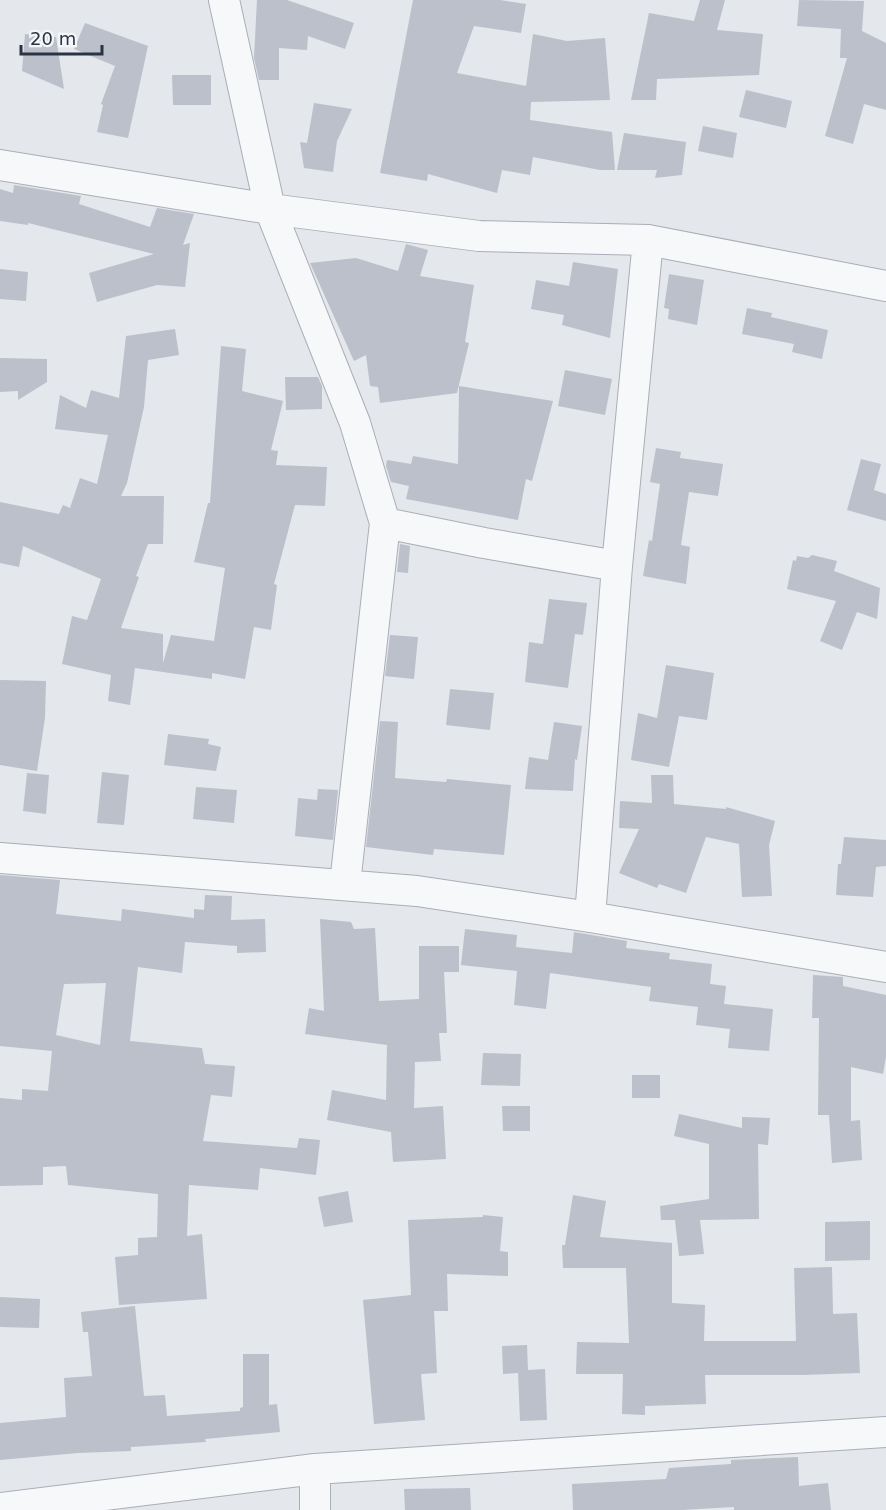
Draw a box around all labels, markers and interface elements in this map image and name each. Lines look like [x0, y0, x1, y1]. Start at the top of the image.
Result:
scale bar [21, 18, 102, 56]
text: 20 m [30, 28, 76, 49]

